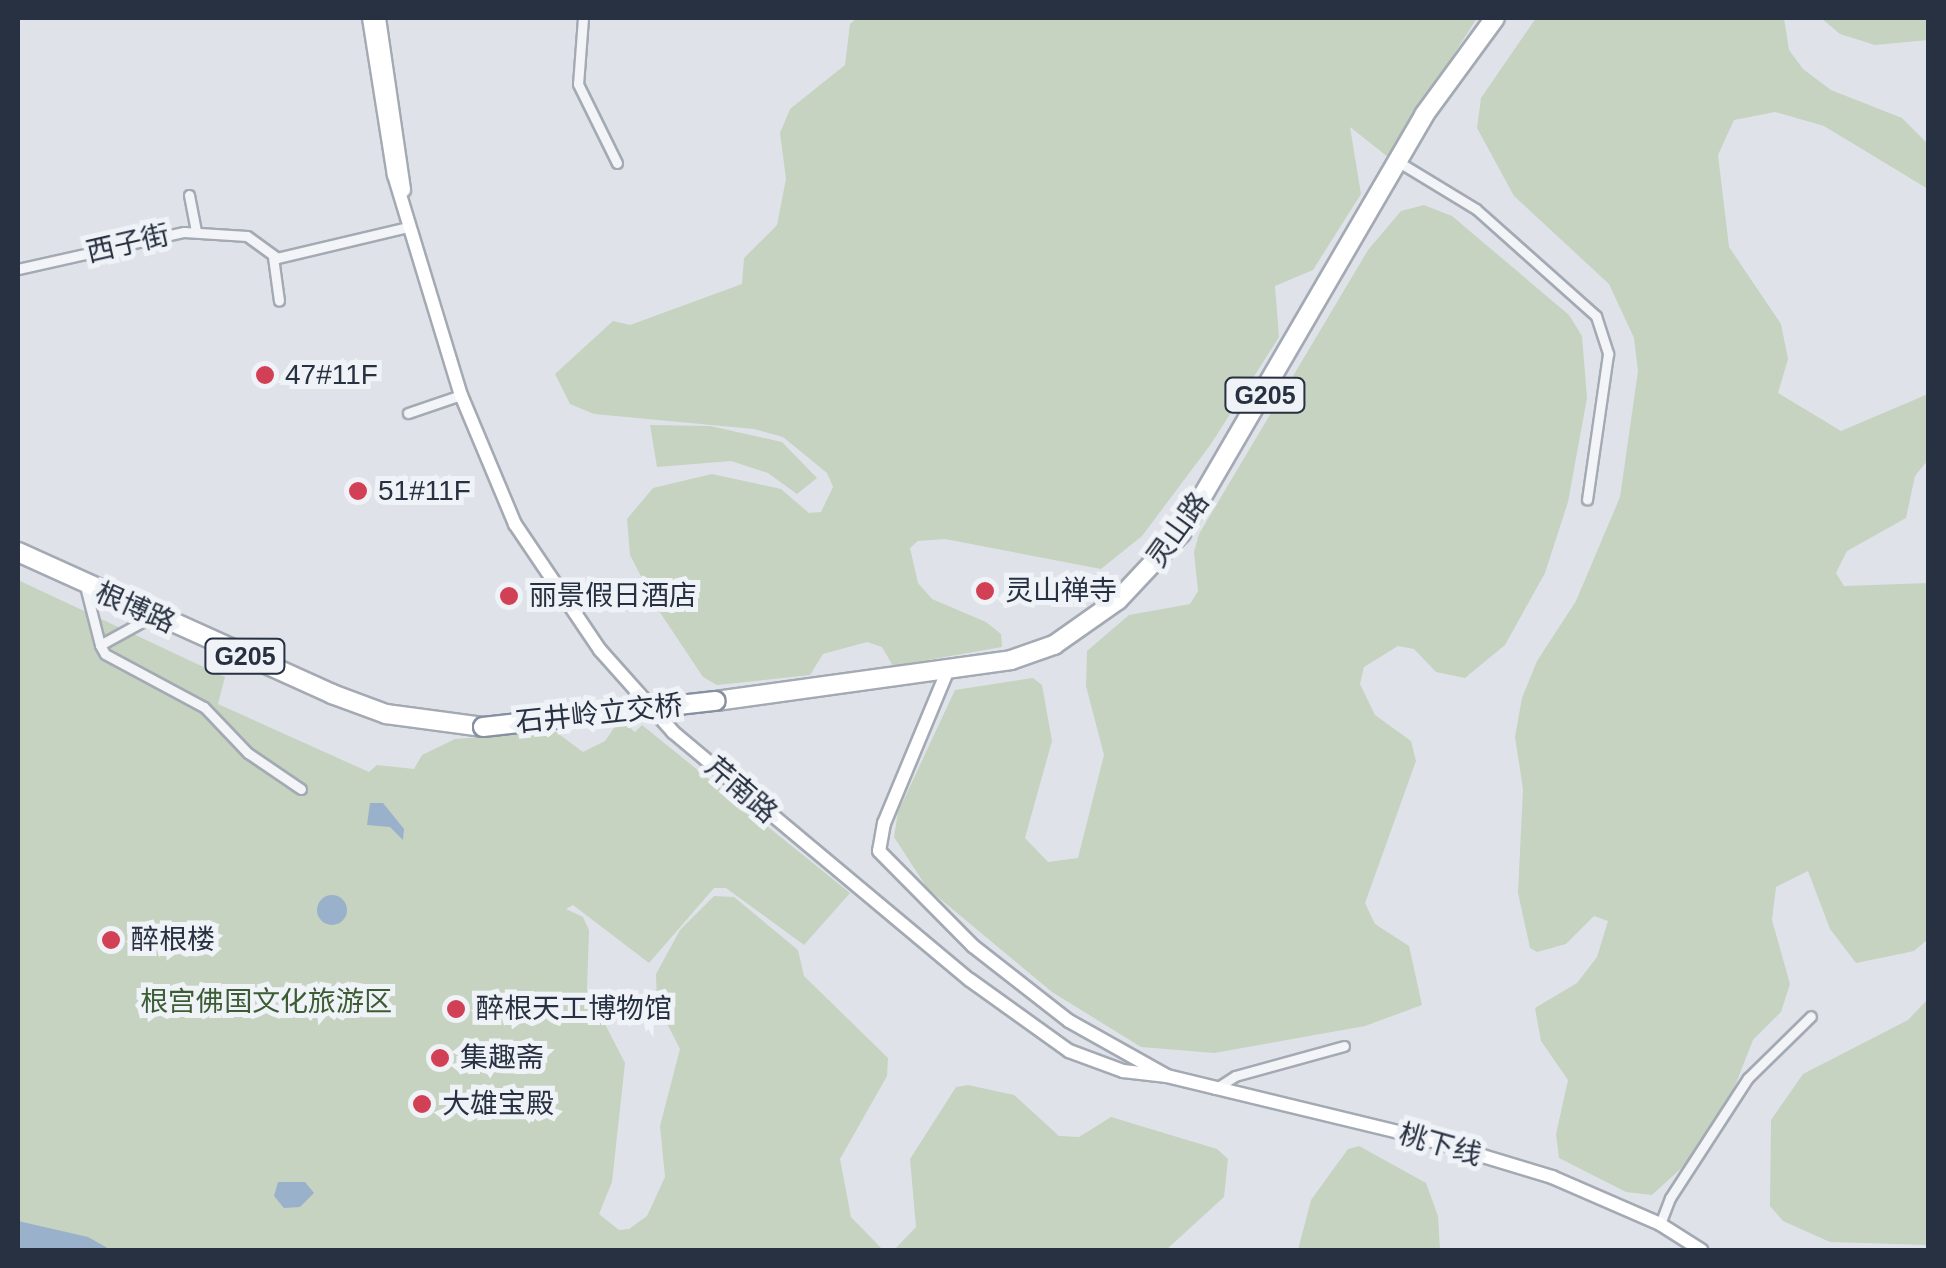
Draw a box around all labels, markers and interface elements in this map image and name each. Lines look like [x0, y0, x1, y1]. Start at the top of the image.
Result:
street label: 西子街 [83, 218, 173, 270]
place label: 47#11F [285, 358, 378, 392]
marker: 47#11F [254, 364, 276, 386]
road number: G205 [1222, 375, 1308, 415]
place label: 51#11F [378, 474, 471, 508]
marker: 51#11F [347, 480, 369, 502]
street label: 灵山路 [1140, 486, 1216, 574]
place label: 灵山禅寺 [1005, 574, 1117, 608]
street label: 根博路 [90, 576, 180, 640]
place label: 丽景假日酒店 [529, 579, 697, 613]
marker: 灵山禅寺 [974, 580, 996, 602]
marker: 丽景假日酒店 [498, 585, 520, 607]
road number: G205 [202, 636, 288, 676]
street label: 石井岭立交桥 [514, 689, 684, 739]
street label: 芹南路 [698, 750, 784, 830]
place label: 醉根楼 [131, 923, 215, 957]
marker: 醉根楼 [100, 929, 122, 951]
park label: 根宫佛国文化旅游区 [140, 985, 392, 1019]
place label: 醉根天工博物馆 [476, 992, 672, 1026]
marker: 醉根天工博物馆 [445, 998, 467, 1020]
place label: 集趣斋 [460, 1041, 544, 1075]
marker: 集趣斋 [429, 1047, 451, 1069]
place label: 大雄宝殿 [442, 1087, 554, 1121]
marker: 大雄宝殿 [411, 1093, 433, 1115]
street label: 桃下线 [1395, 1117, 1485, 1173]

